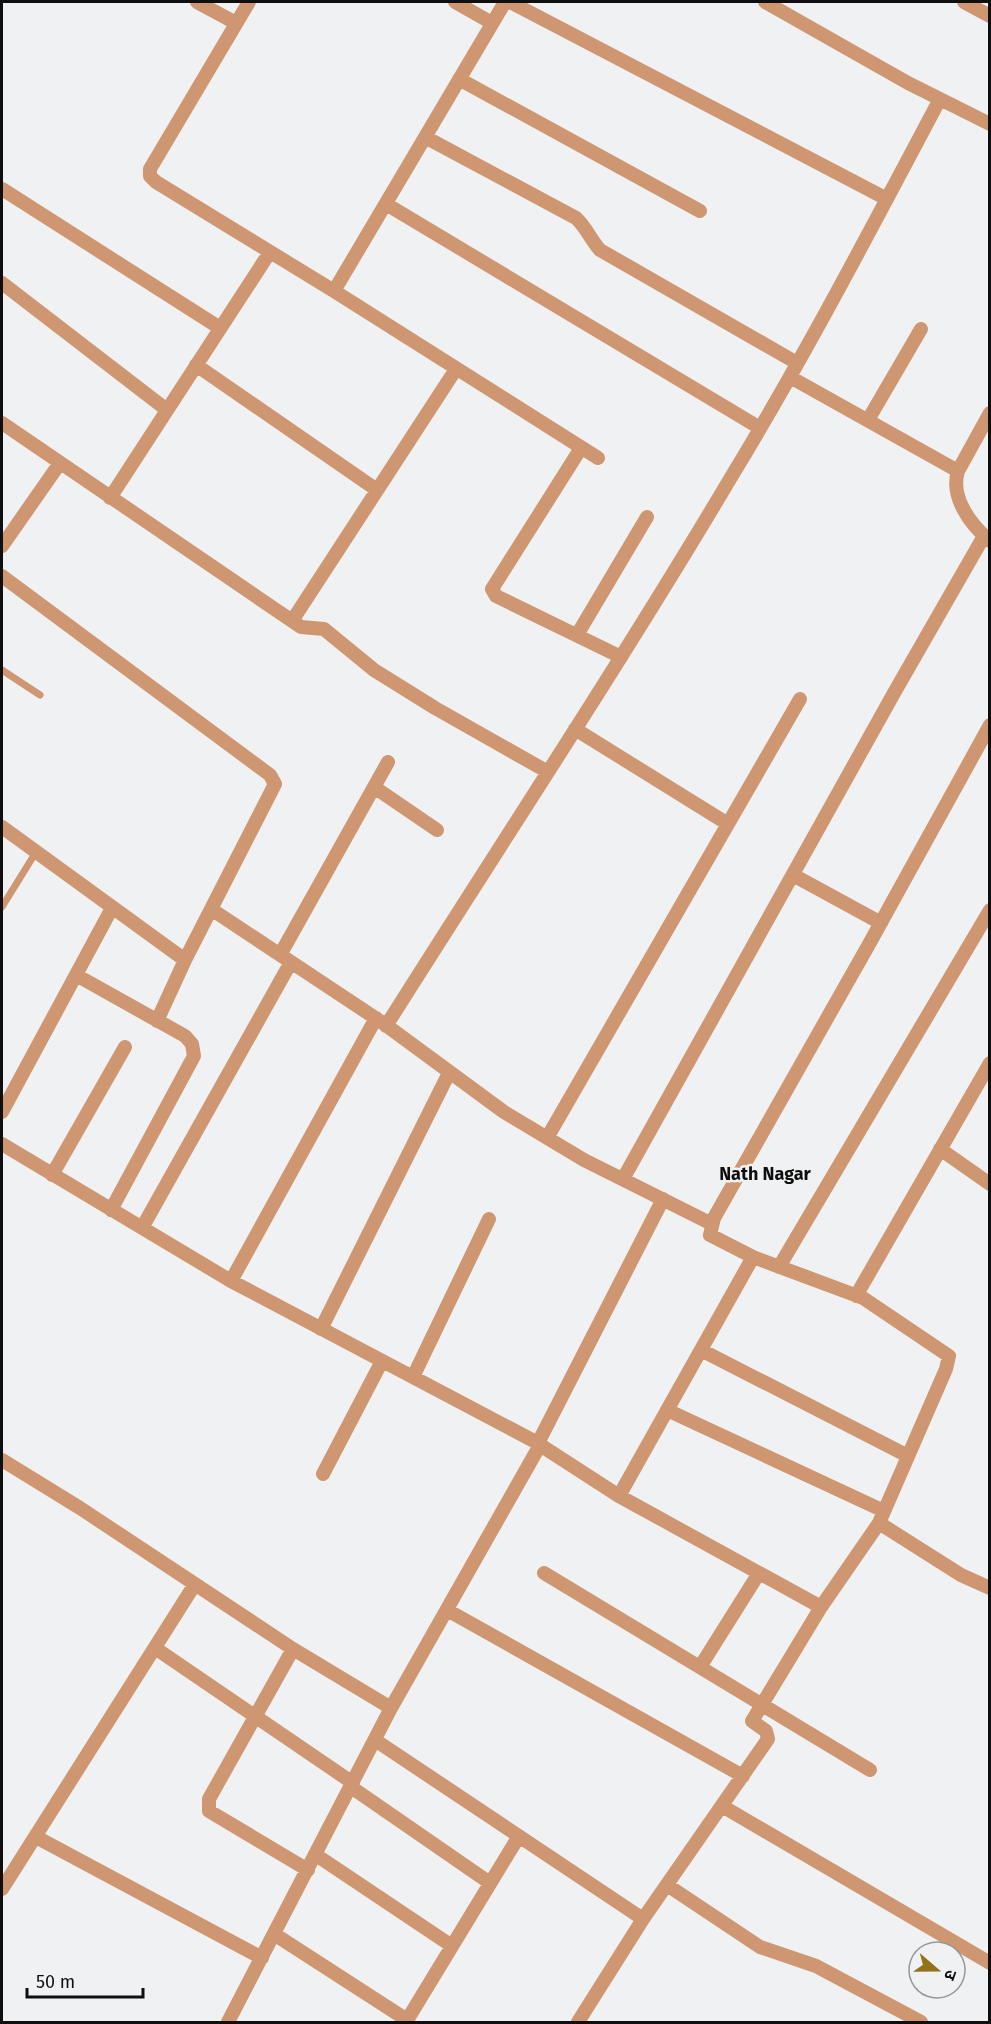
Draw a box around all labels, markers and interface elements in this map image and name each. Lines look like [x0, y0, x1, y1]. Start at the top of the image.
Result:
district label: Nath Nagar [719, 1163, 812, 1185]
north arrow [907, 1940, 967, 2000]
scale bar [27, 1961, 142, 1999]
text: उ [940, 1967, 961, 1983]
text: 50 m [36, 1971, 75, 1993]

